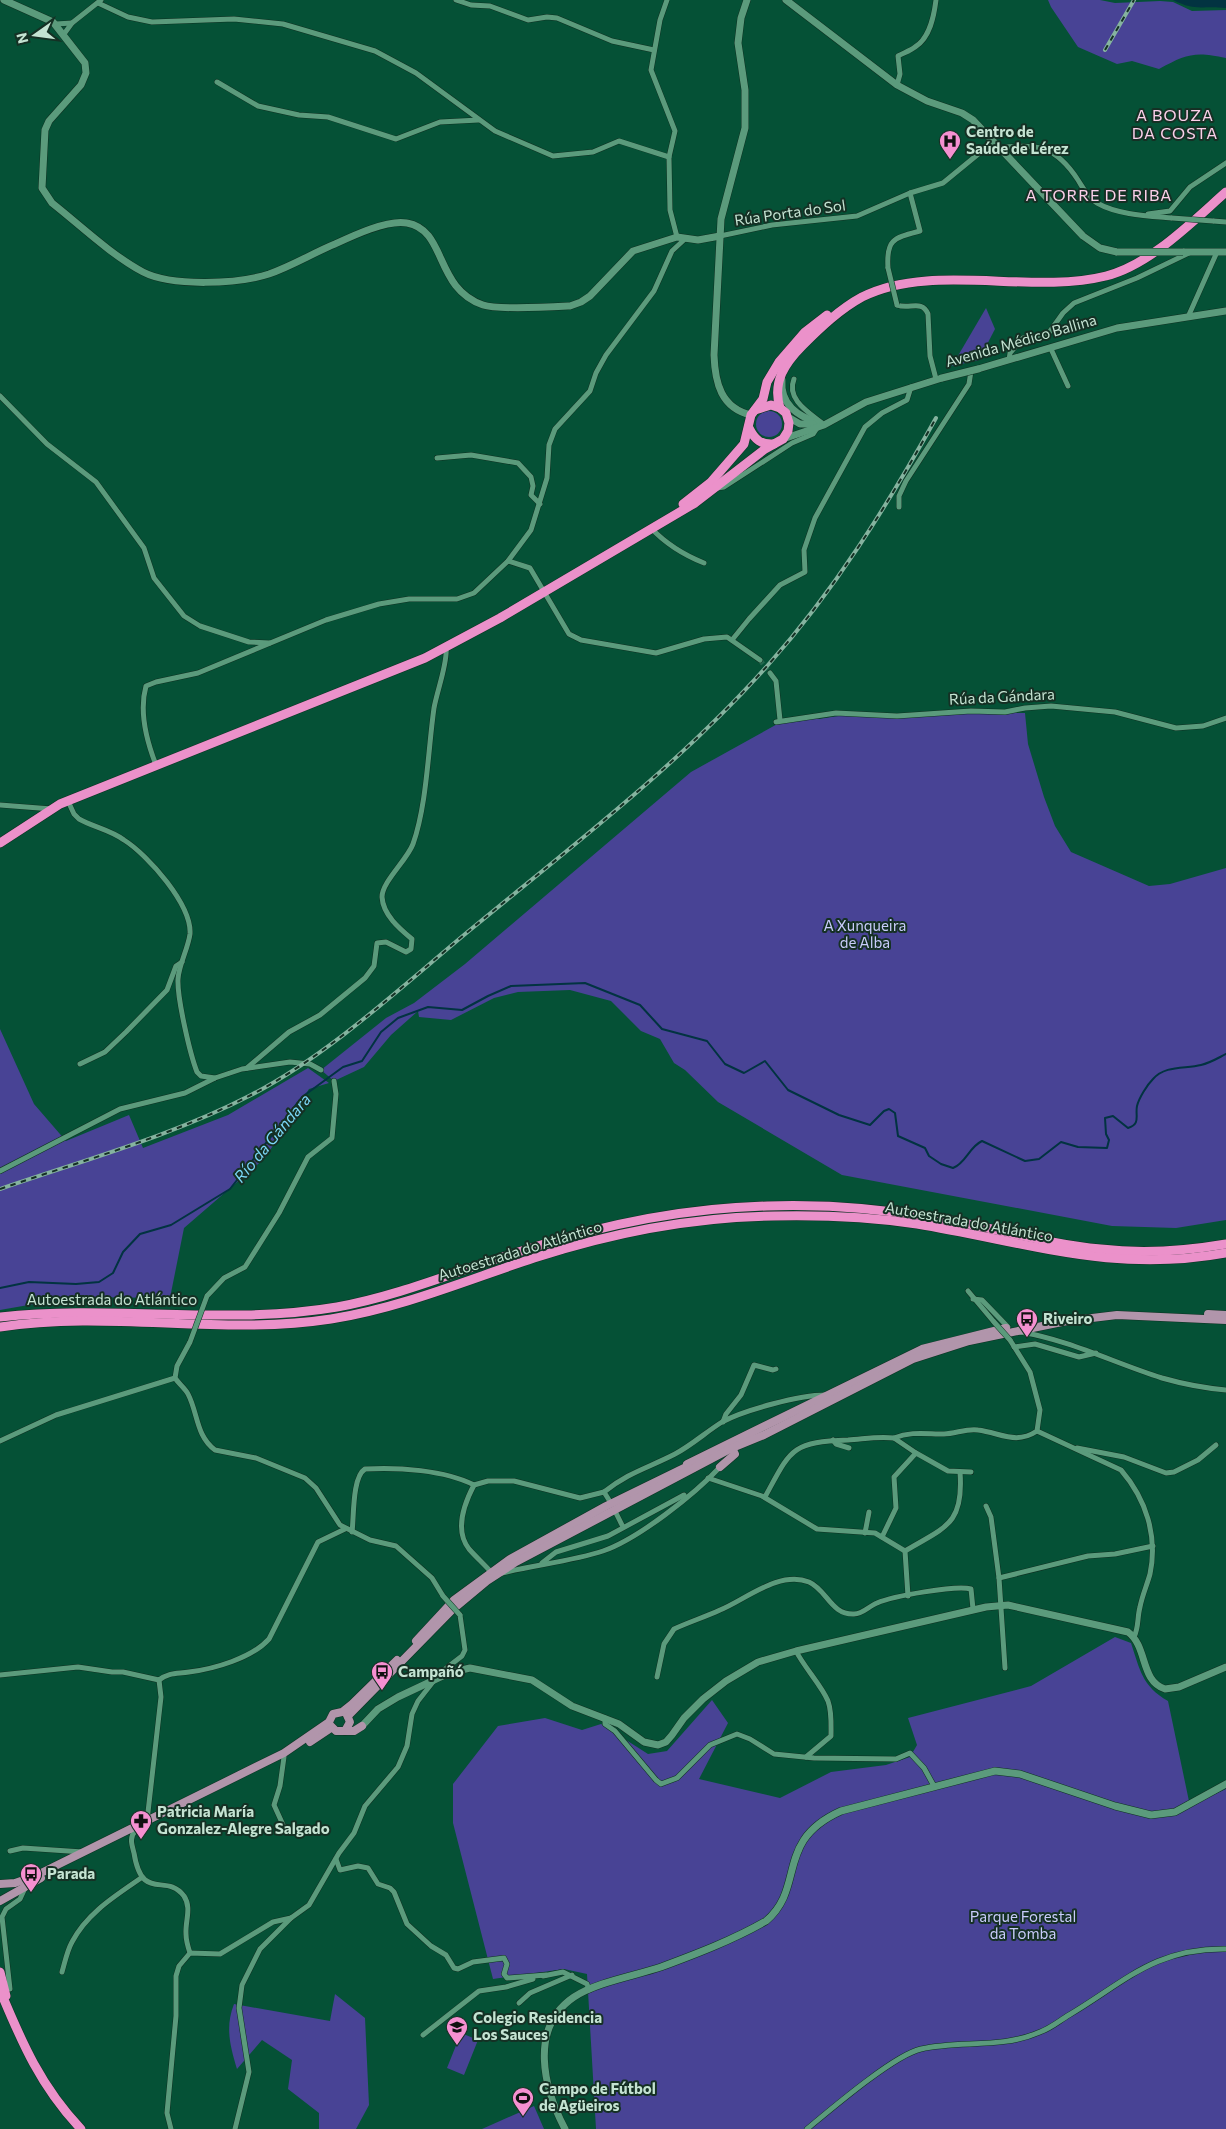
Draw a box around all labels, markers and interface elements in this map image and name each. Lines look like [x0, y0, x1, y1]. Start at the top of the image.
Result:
north arrow [10, 10, 60, 60]
text: N [12, 31, 31, 45]
district label: A BOUZA DA COSTA [1132, 105, 1218, 142]
place label: Centro de Saúde de Lérez [966, 122, 1069, 157]
hospital icon: Centro de Saúde de Lérez [938, 129, 962, 160]
district label: A TORRE DE RIBA [1026, 185, 1172, 204]
street label: Rúa Porta do Sol [733, 195, 847, 229]
street label: Avenida Médico Ballina [943, 310, 1098, 370]
street label: Rúa da Gándara [949, 684, 1055, 708]
park label: A Xunqueira de Alba [824, 916, 906, 951]
water label: Río da Gándara [229, 1090, 314, 1186]
street label: Autoestrada do Atlántico [884, 1197, 1055, 1245]
street label: Autoestrada do Atlántico [436, 1217, 604, 1284]
street label: Autoestrada do Atlántico [27, 1290, 197, 1308]
bus stop icon: Riveiro [1015, 1307, 1039, 1338]
place label: Riveiro [1043, 1309, 1092, 1327]
bus stop icon: Campañó [370, 1660, 394, 1691]
place label: Campañó [398, 1662, 464, 1680]
place label: Patricia María Gonzalez-Alegre Salgado [157, 1802, 330, 1837]
pharmacy icon: Patricia María Gonzalez-Alegre Salgado [129, 1809, 153, 1840]
bus stop icon: Parada [19, 1862, 43, 1893]
place label: Parada [47, 1864, 95, 1882]
park label: Parque Forestal da Tomba [970, 1907, 1076, 1942]
place label: Colegio Residencia Los Sauces [473, 2008, 602, 2043]
school or university icon: Colegio Residencia Los Sauces [445, 2015, 469, 2046]
place label: Campo de Fútbol de Agüeiros [539, 2079, 656, 2114]
sports icon: Campo de Fútbol de Agüeiros [511, 2086, 535, 2117]

